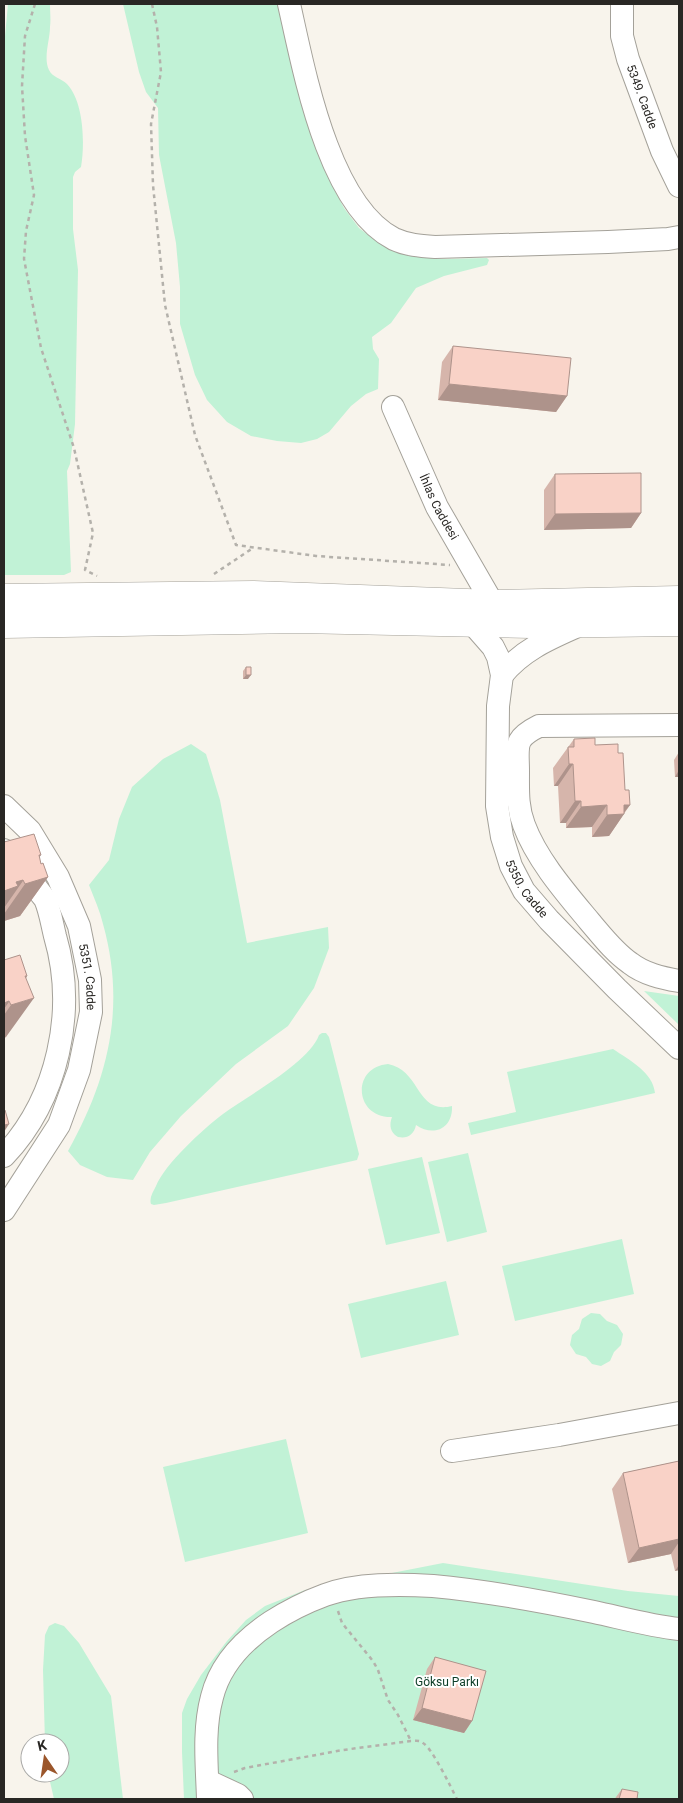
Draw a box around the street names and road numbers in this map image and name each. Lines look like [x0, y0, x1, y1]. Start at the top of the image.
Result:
street label: 5349. Cadde [624, 63, 660, 131]
street label: İhlas Caddesi [416, 472, 461, 542]
street label: 5350. Cadde [502, 858, 551, 921]
street label: 5351. Cadde [76, 942, 98, 1011]

